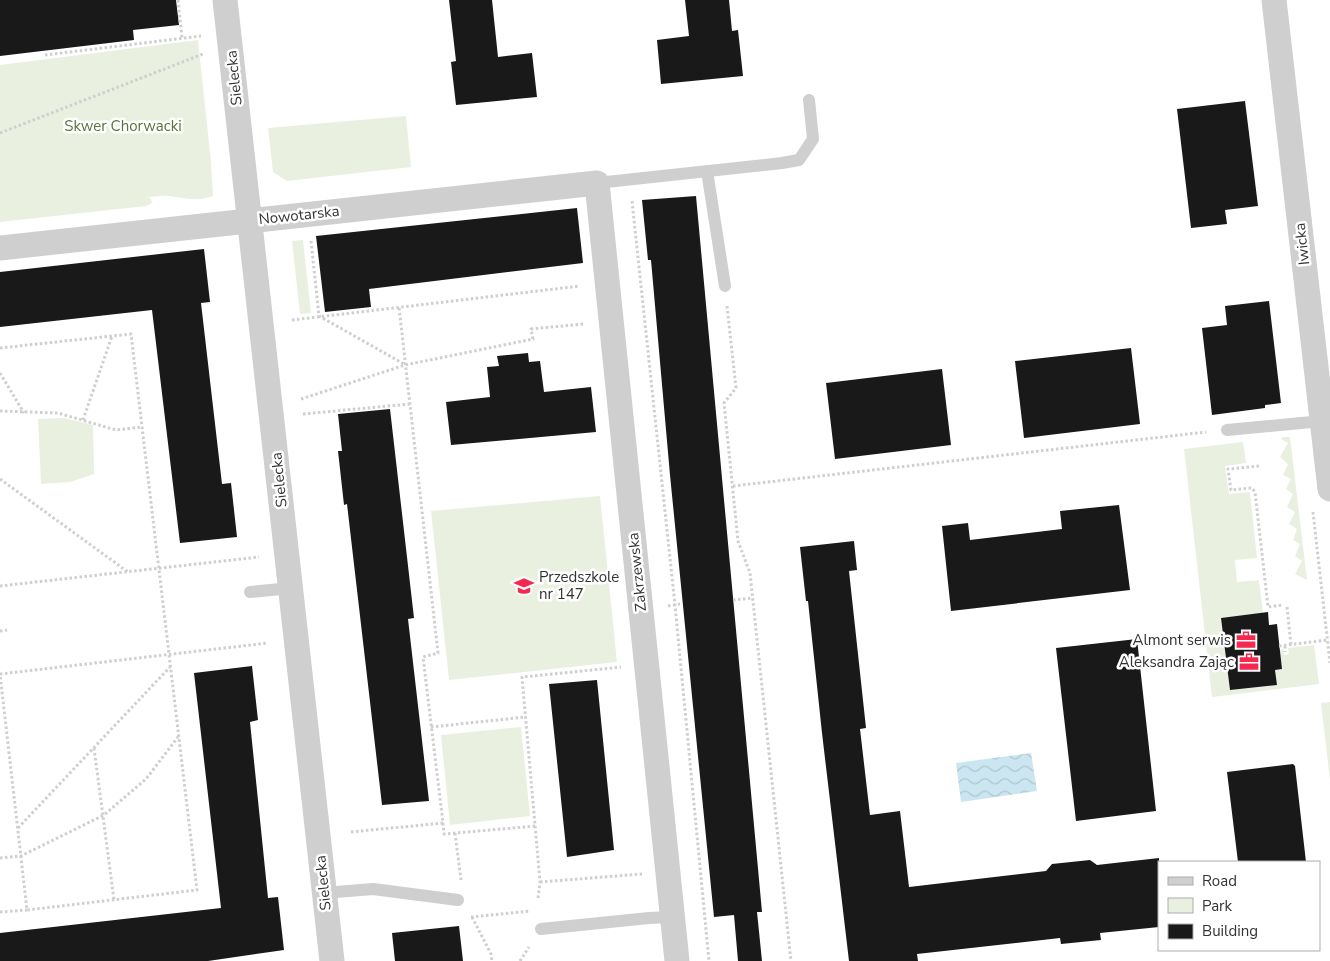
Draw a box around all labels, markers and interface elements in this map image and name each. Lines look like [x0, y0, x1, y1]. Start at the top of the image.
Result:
street label: Sielecka [221, 49, 247, 107]
park label: Skwer Chorwacki [64, 116, 182, 136]
street label: Nowotarska [258, 201, 340, 229]
street label: Iwicka [1290, 222, 1314, 266]
street label: Sielecka [266, 451, 292, 509]
street label: Zakrzewska [623, 532, 651, 612]
place label: Przedszkole nr 147 [539, 567, 619, 604]
school or university icon: Przedszkole nr 147 [513, 575, 535, 597]
office icon: Almont serwis [1235, 629, 1257, 651]
place label: Almont serwis [1132, 630, 1231, 650]
office icon: Aleksandra Zając [1238, 651, 1260, 673]
place label: Aleksandra Zając [1119, 652, 1234, 672]
street label: Sielecka [310, 854, 336, 912]
legend [1158, 861, 1320, 951]
text: Road [1202, 871, 1237, 891]
text: Park [1202, 896, 1232, 916]
text: Building [1202, 921, 1258, 941]

